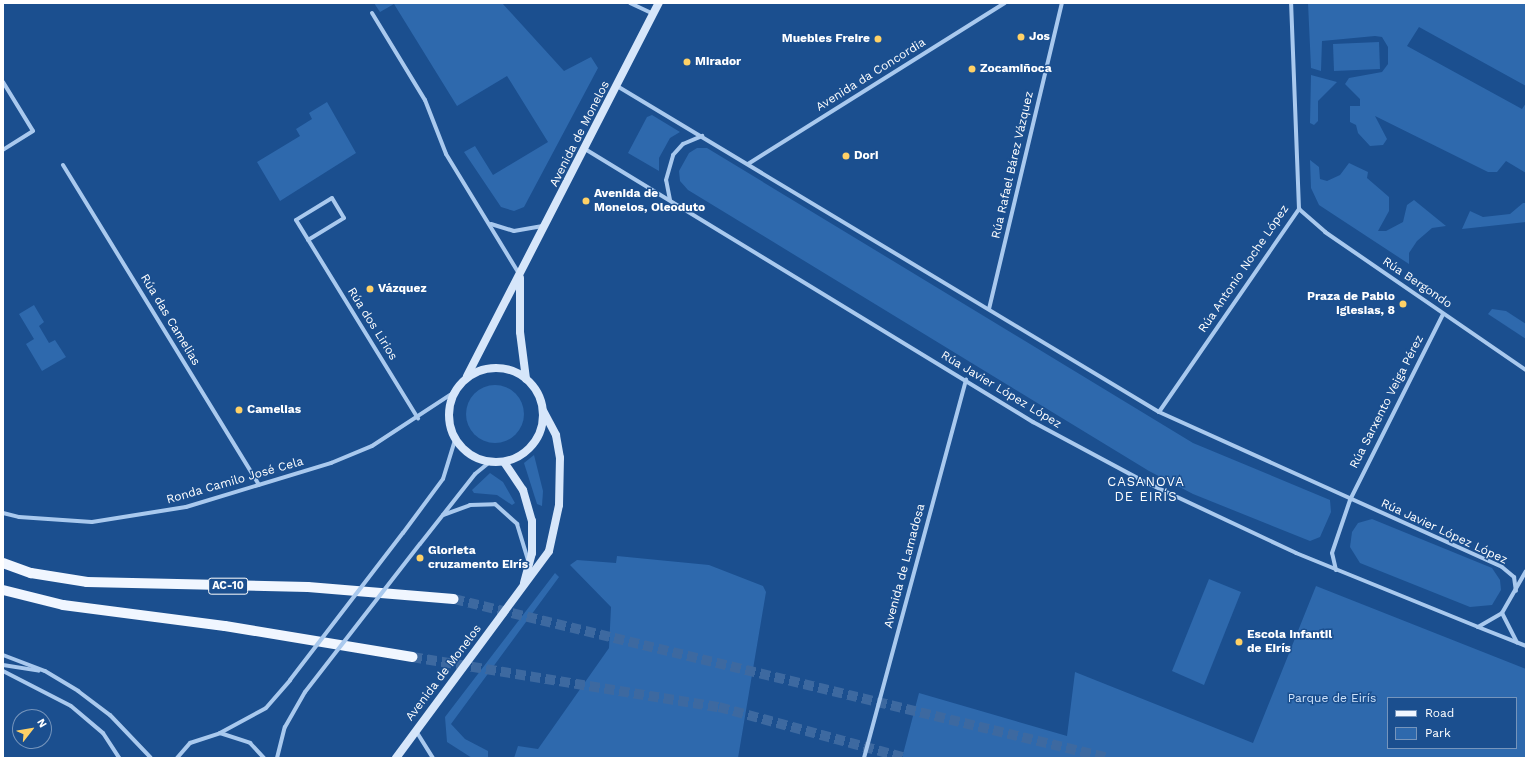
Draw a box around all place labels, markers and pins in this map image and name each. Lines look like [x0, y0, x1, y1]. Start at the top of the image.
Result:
place label: Jos [1029, 30, 1050, 44]
place label: Muebles Freire [782, 32, 870, 46]
marker: Jos [1016, 32, 1026, 42]
marker: Muebles Freire [873, 34, 883, 44]
place label: Mirador [695, 55, 741, 69]
marker: Mirador [682, 57, 692, 67]
place label: Zocamiñoca [980, 62, 1052, 76]
marker: Zocamiñoca [967, 64, 977, 74]
place label: Dori [854, 149, 878, 163]
marker: Dori [841, 151, 851, 161]
place label: Avenida de Monelos, Oleoduto [594, 187, 705, 215]
marker: Avenida de Monelos, Oleoduto [581, 196, 591, 206]
place label: Vázquez [378, 282, 427, 296]
marker: Vázquez [365, 284, 375, 294]
place label: Praza de Pablo Iglesias, 8 [1307, 290, 1395, 318]
marker: Praza de Pablo Iglesias, 8 [1398, 299, 1408, 309]
place label: Camelias [247, 403, 301, 417]
marker: Camelias [234, 405, 244, 415]
place label: Glorieta cruzamento Eirís [428, 544, 528, 572]
marker: Glorieta cruzamento Eirís [415, 553, 425, 563]
place label: Escola Infantil de Eirís [1247, 628, 1332, 656]
marker: Escola Infantil de Eirís [1234, 637, 1244, 647]

